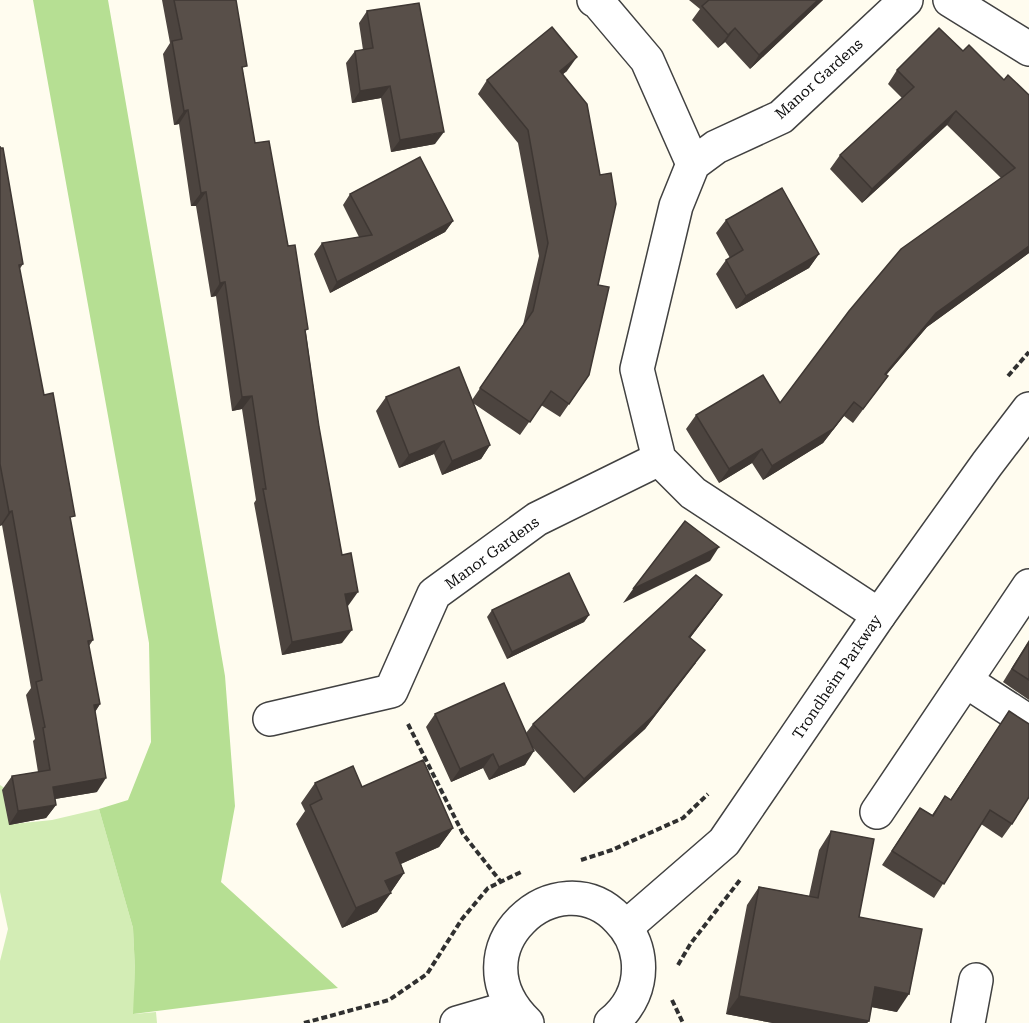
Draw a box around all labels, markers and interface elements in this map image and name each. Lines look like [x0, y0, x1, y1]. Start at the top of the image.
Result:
street label: Manor Gardens [771, 35, 867, 123]
street label: Manor Gardens [441, 513, 543, 593]
street label: Trondheim Parkway [789, 611, 885, 743]

